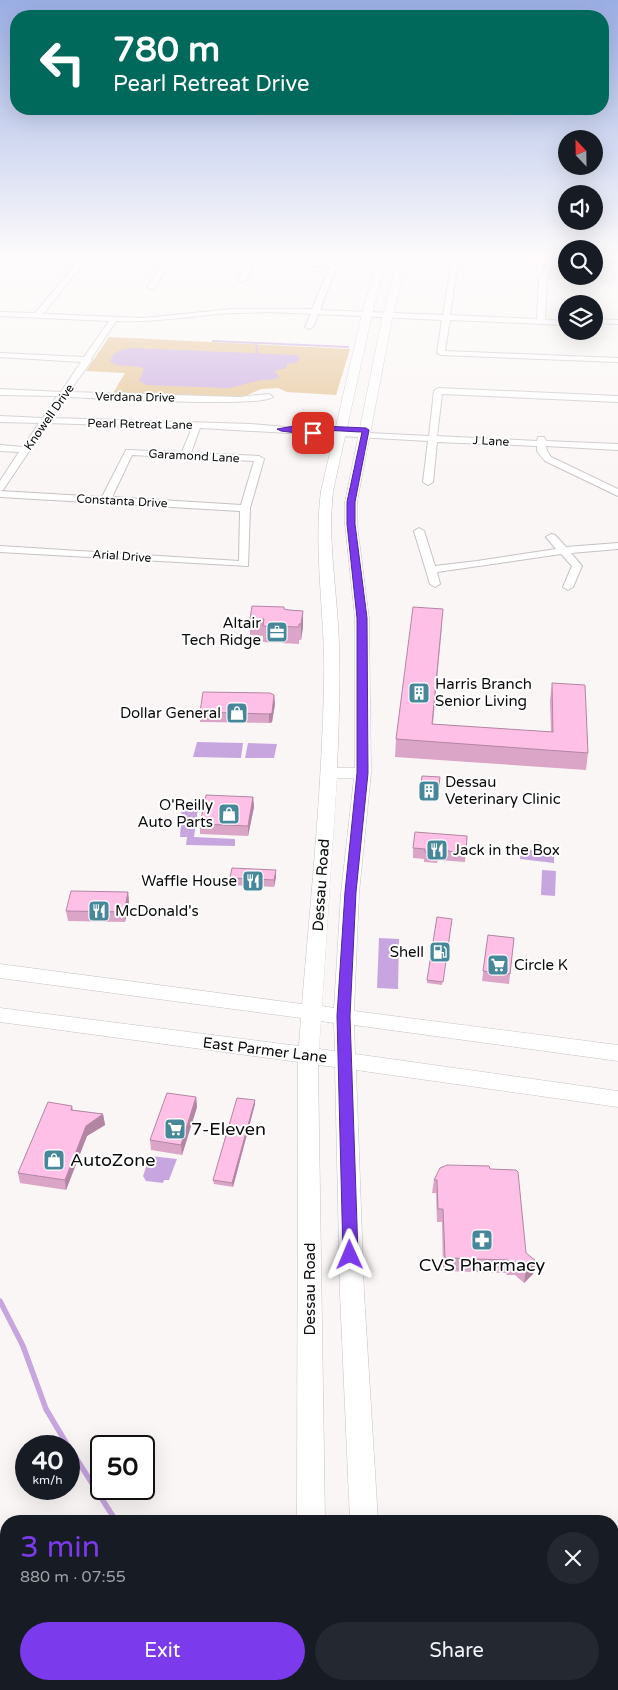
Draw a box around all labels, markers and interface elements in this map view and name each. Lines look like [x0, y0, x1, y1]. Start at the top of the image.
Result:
text: 780 m [113, 29, 220, 71]
icon: left [30, 30, 95, 95]
text: Pearl Retreat Drive [113, 71, 309, 97]
north arrow [558, 130, 602, 175]
map controls [558, 130, 603, 340]
button: sound [558, 185, 603, 230]
button: search [558, 240, 603, 285]
button: layers [558, 295, 603, 340]
street label: Knowell Drive [21, 381, 77, 453]
street label: Verdana Drive [95, 389, 175, 405]
pin [292, 412, 334, 454]
street label: Pearl Retreat Lane [87, 416, 193, 432]
icon: arrive [299, 419, 327, 447]
street label: J Lane [472, 433, 510, 449]
street label: Garamond Lane [148, 447, 240, 465]
street label: Constanta Drive [76, 492, 168, 510]
street label: Arial Drive [92, 547, 152, 565]
place label: Altair Tech Ridge [181, 614, 261, 649]
office icon: Altair Tech Ridge [265, 620, 289, 644]
place label: Harris Branch Senior Living [435, 675, 532, 710]
building icon: Harris Branch Senior Living [407, 681, 431, 705]
shop icon: Dollar General [225, 701, 249, 725]
place label: Dollar General [120, 704, 221, 722]
place label: Dessau Veterinary Clinic [445, 773, 561, 808]
building icon: Dessau Veterinary Clinic [417, 779, 441, 803]
place label: O'Reilly Auto Parts [137, 796, 213, 831]
shop icon: O'Reilly Auto Parts [217, 802, 241, 826]
street label: Dessau Road [309, 838, 333, 932]
restaurant icon: Jack in the Box [425, 838, 449, 862]
place label: Jack in the Box [453, 841, 560, 859]
restaurant icon: Waffle House [241, 869, 265, 893]
place label: Waffle House [141, 872, 237, 890]
restaurant icon: McDonald's [87, 899, 111, 923]
place label: McDonald's [115, 902, 199, 920]
fuel station icon: Shell [428, 940, 452, 964]
place label: Shell [390, 943, 424, 961]
supermarket icon: Circle K [486, 953, 510, 977]
place label: Circle K [514, 956, 568, 974]
street label: East Parmer Lane [202, 1033, 328, 1067]
supermarket icon: 7-Eleven [163, 1117, 187, 1141]
place label: 7-Eleven [191, 1118, 266, 1140]
shop icon: AutoZone [42, 1148, 66, 1172]
place label: AutoZone [70, 1149, 155, 1171]
position arrow [323, 1228, 375, 1280]
pharmacy icon: CVS Pharmacy [470, 1228, 494, 1252]
street label: Dessau Road [301, 1243, 319, 1335]
place label: CVS Pharmacy [419, 1254, 546, 1276]
speed limit sign: 50 [90, 1435, 155, 1500]
text: 40 [32, 1446, 63, 1476]
text: km/h [32, 1473, 63, 1487]
text: 3 min [20, 1529, 100, 1566]
button: close [547, 1532, 599, 1584]
text: 880 m · 07:55 [20, 1567, 126, 1587]
button: Exit [20, 1622, 305, 1680]
button: Share [315, 1622, 599, 1680]

